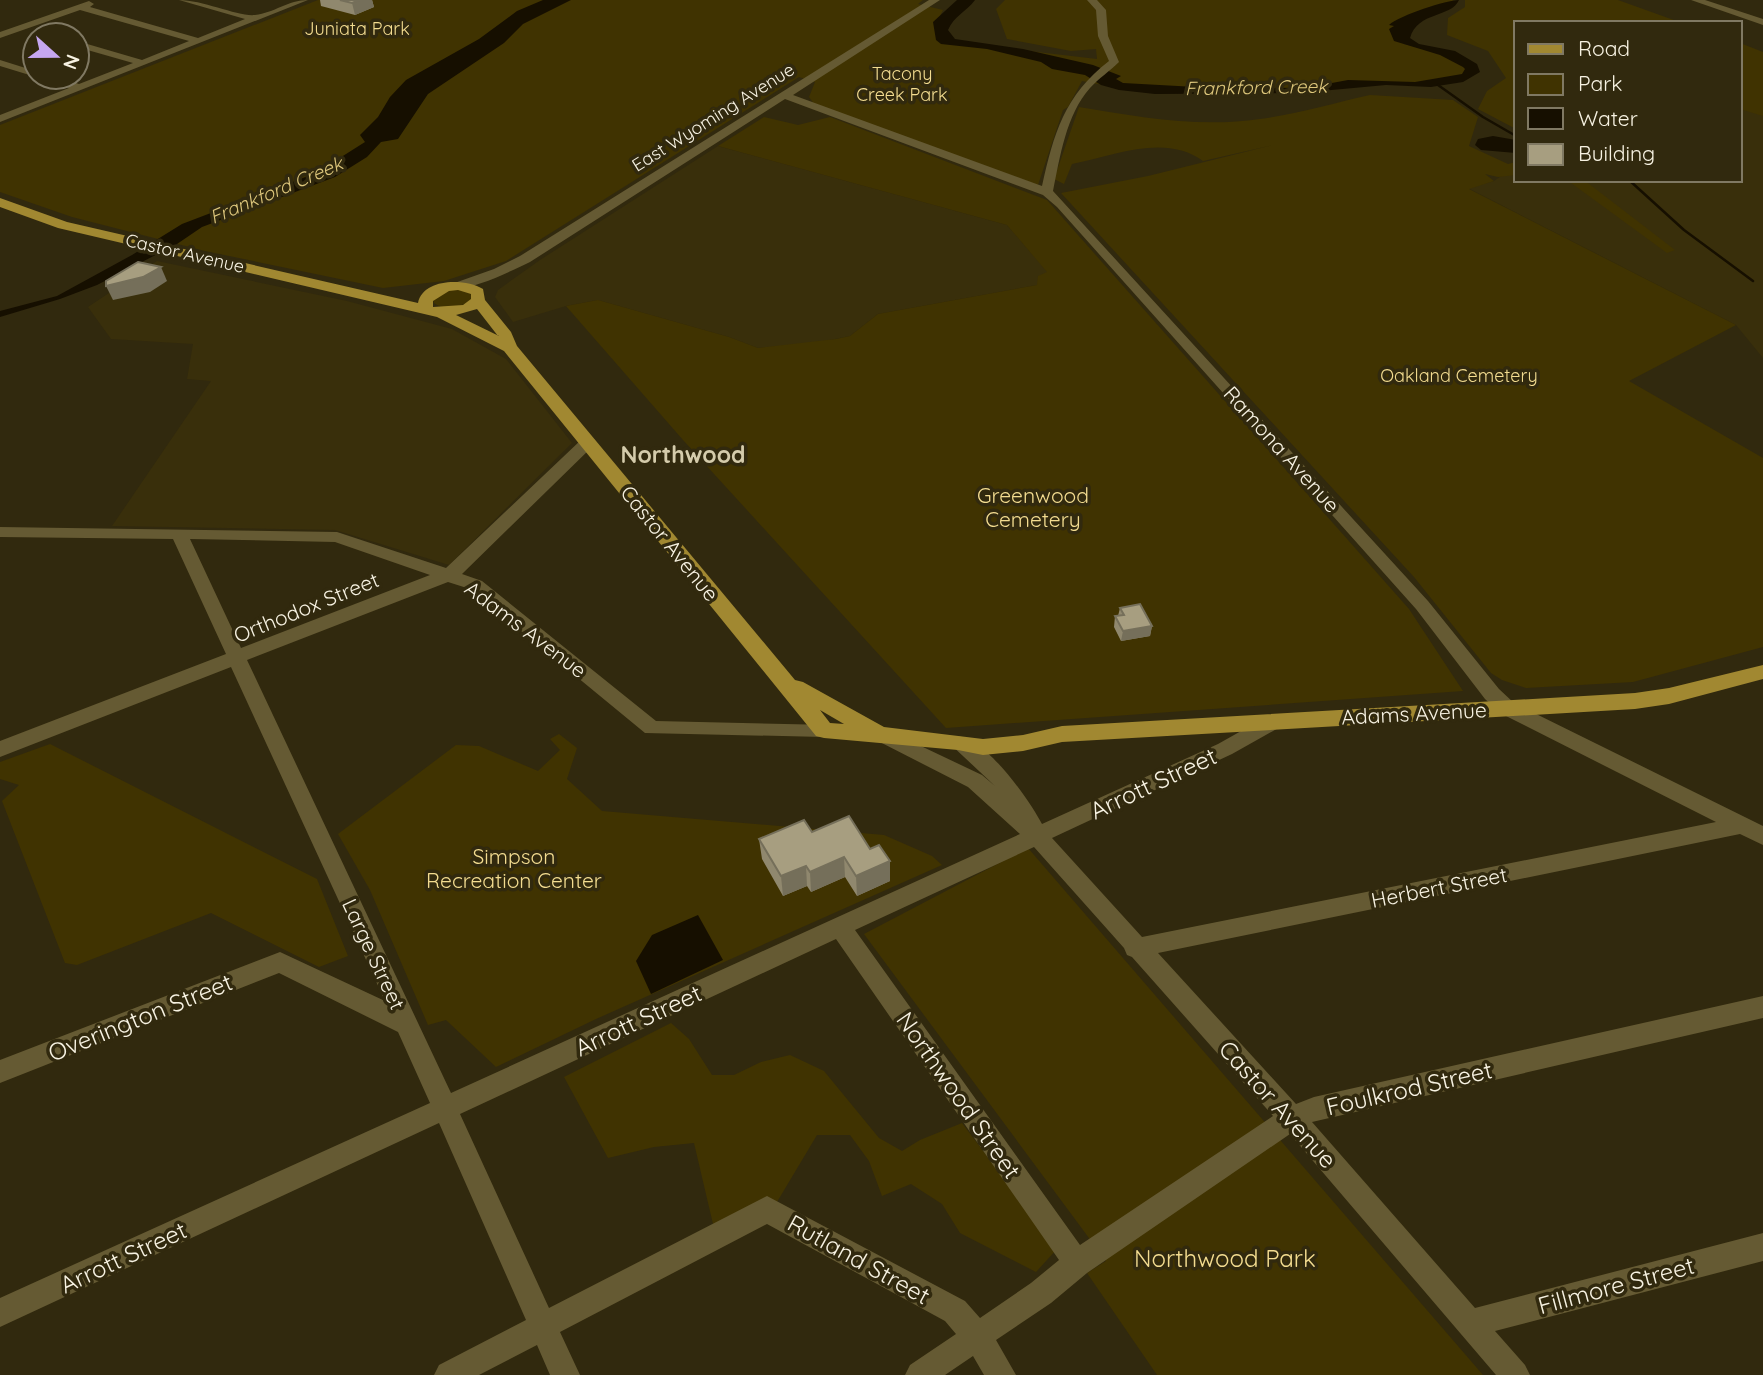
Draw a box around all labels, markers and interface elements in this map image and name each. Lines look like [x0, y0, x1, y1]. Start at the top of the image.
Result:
park label: Juniata Park [304, 17, 410, 40]
north arrow [21, 21, 91, 91]
legend [1514, 21, 1742, 182]
text: Road [1578, 35, 1630, 61]
text: N [58, 51, 86, 73]
street label: East Wyoming Avenue [627, 58, 799, 176]
park label: Tacony Creek Park [856, 62, 948, 106]
text: Park [1578, 70, 1622, 96]
water label: Frankford Creek [1185, 74, 1329, 100]
text: Water [1578, 105, 1638, 131]
text: Building [1578, 140, 1655, 166]
water label: Frankford Creek [206, 150, 348, 229]
street label: Castor Avenue [123, 228, 247, 278]
park label: Oakland Cemetery [1380, 364, 1538, 387]
street label: Ramona Avenue [1218, 380, 1346, 518]
district label: Northwood [621, 440, 745, 469]
street label: Castor Avenue [615, 480, 725, 606]
park label: Greenwood Cemetery [977, 482, 1089, 532]
street label: Orthodox Street [230, 566, 382, 648]
street label: Adams Avenue [460, 575, 592, 683]
street label: Adams Avenue [1341, 696, 1487, 730]
street label: Arrott Street [1085, 741, 1221, 825]
park label: Simpson Recreation Center [426, 843, 602, 893]
street label: Herbert Street [1369, 861, 1509, 913]
street label: Large Street [337, 894, 411, 1014]
street label: Overington Street [43, 966, 237, 1068]
street label: Arrott Street [570, 978, 706, 1062]
street label: Northwood Street [890, 1006, 1028, 1184]
street label: Castor Avenue [1213, 1034, 1343, 1174]
street label: Foulkrod Street [1323, 1054, 1495, 1122]
street label: Rutland Street [783, 1208, 935, 1310]
street label: Arrott Street [55, 1215, 191, 1299]
park label: Northwood Park [1134, 1243, 1316, 1273]
street label: Fillmore Street [1535, 1250, 1697, 1320]

